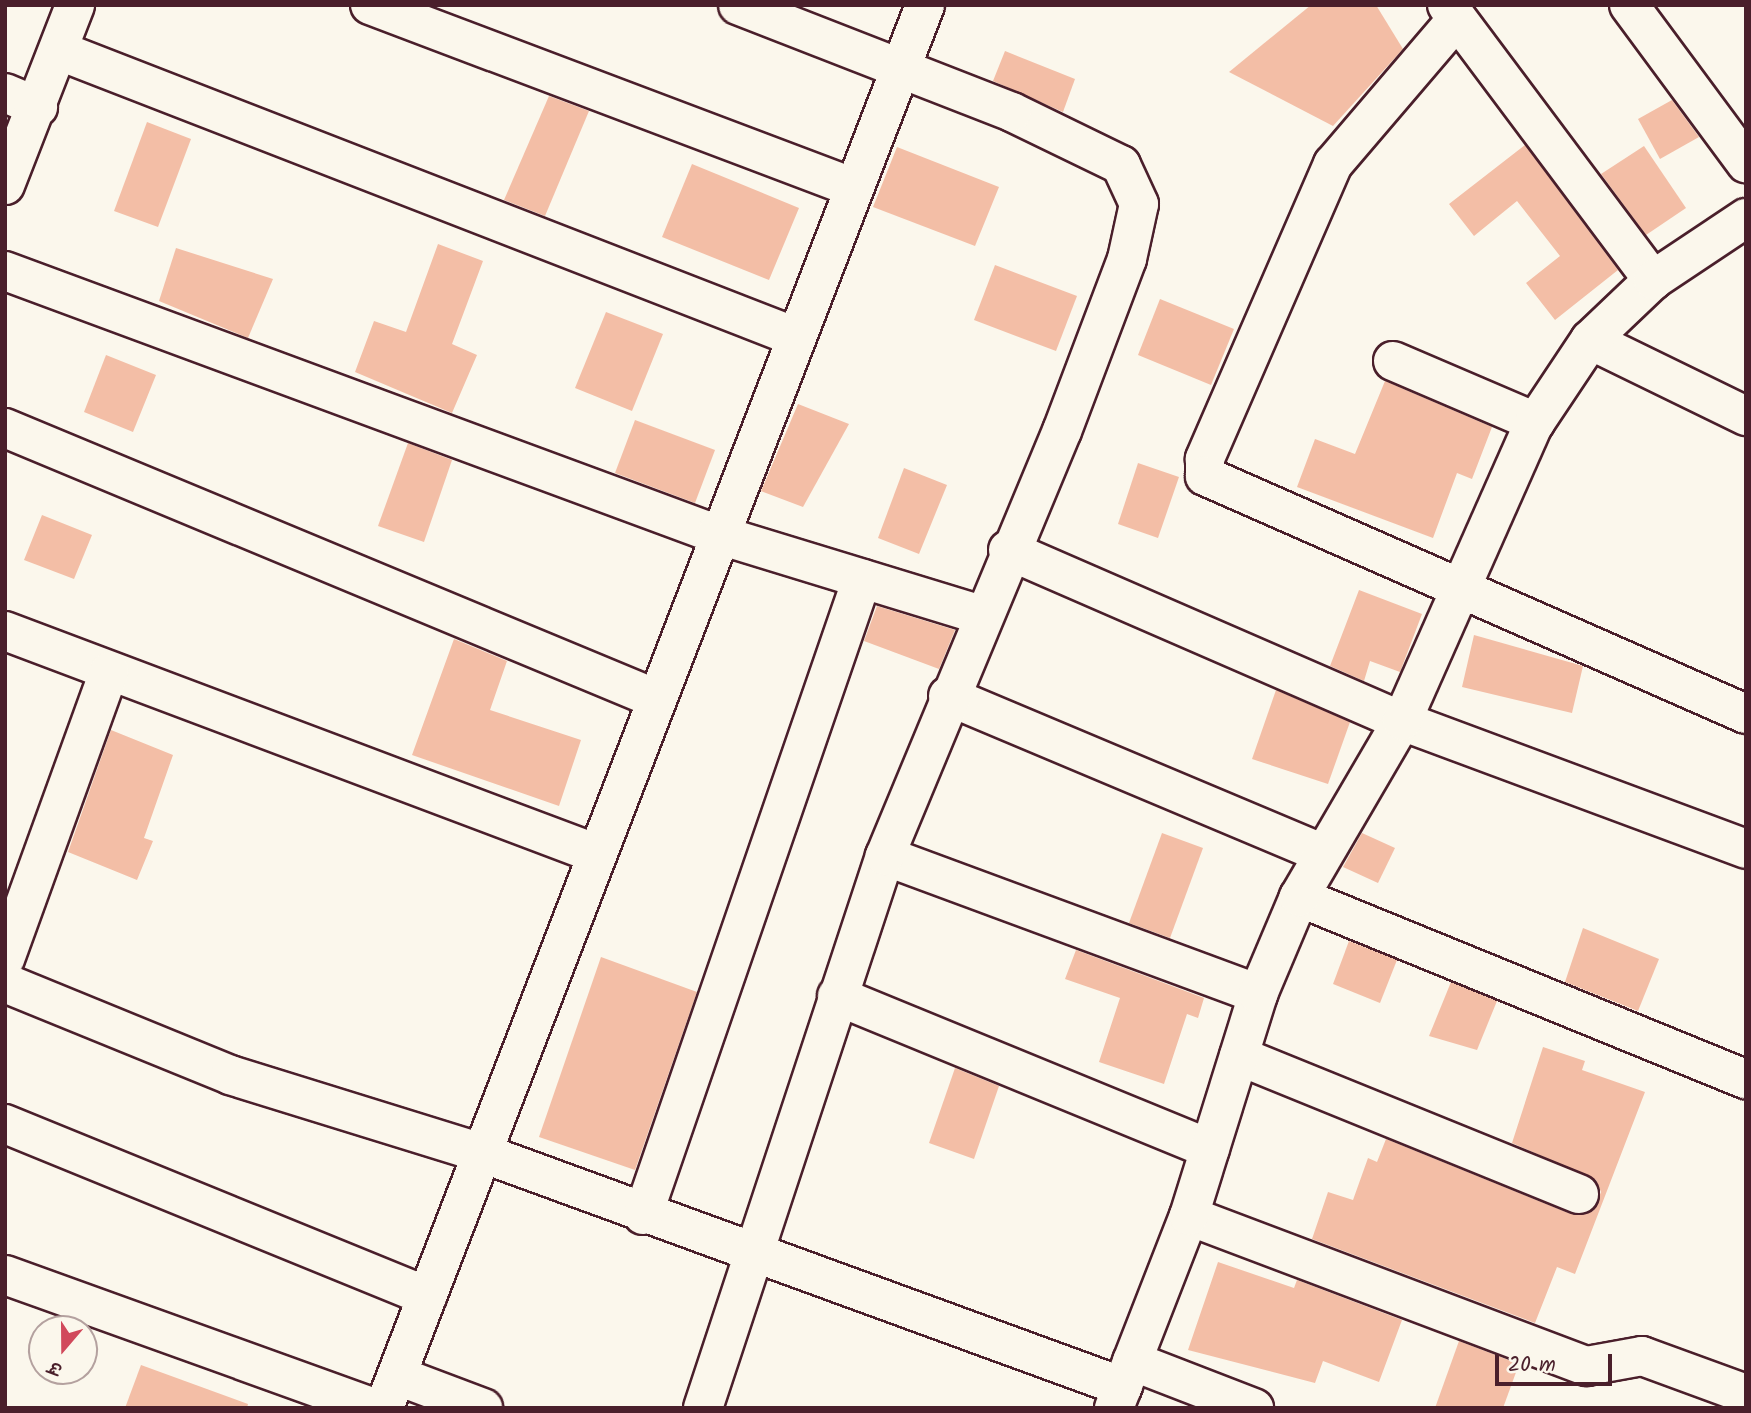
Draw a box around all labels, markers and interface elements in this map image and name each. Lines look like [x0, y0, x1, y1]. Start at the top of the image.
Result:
north arrow [28, 1315, 98, 1385]
scale bar [1499, 1340, 1616, 1384]
text: 20 m [1508, 1349, 1556, 1382]
text: उ [46, 1352, 67, 1384]

